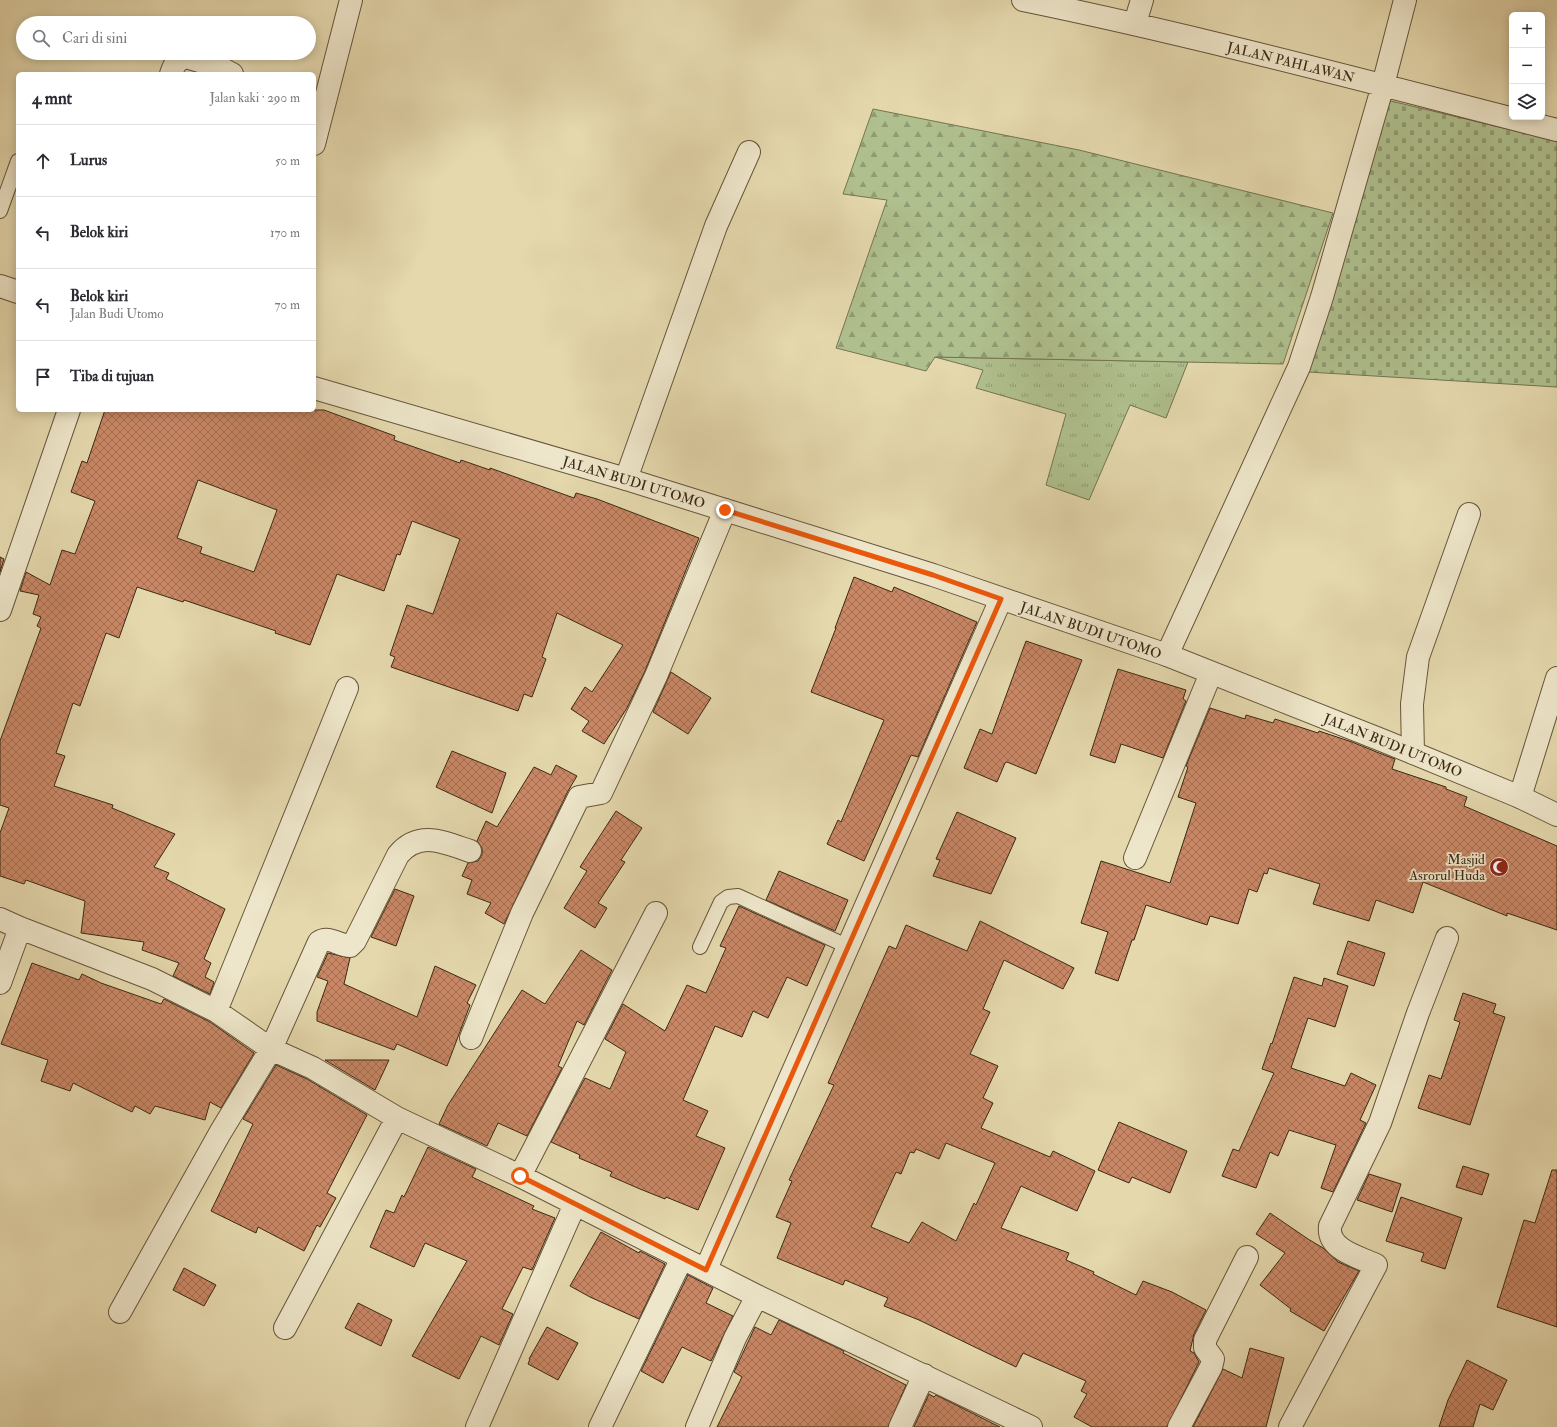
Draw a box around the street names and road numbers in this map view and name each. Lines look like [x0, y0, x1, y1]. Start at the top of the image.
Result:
street label: JALAN PAHLAWAN [1224, 38, 1357, 87]
street label: JALAN BUDI UTOMO [560, 452, 707, 512]
street label: JALAN BUDI UTOMO [1017, 598, 1164, 663]
street label: JALAN BUDI UTOMO [1320, 709, 1465, 781]

